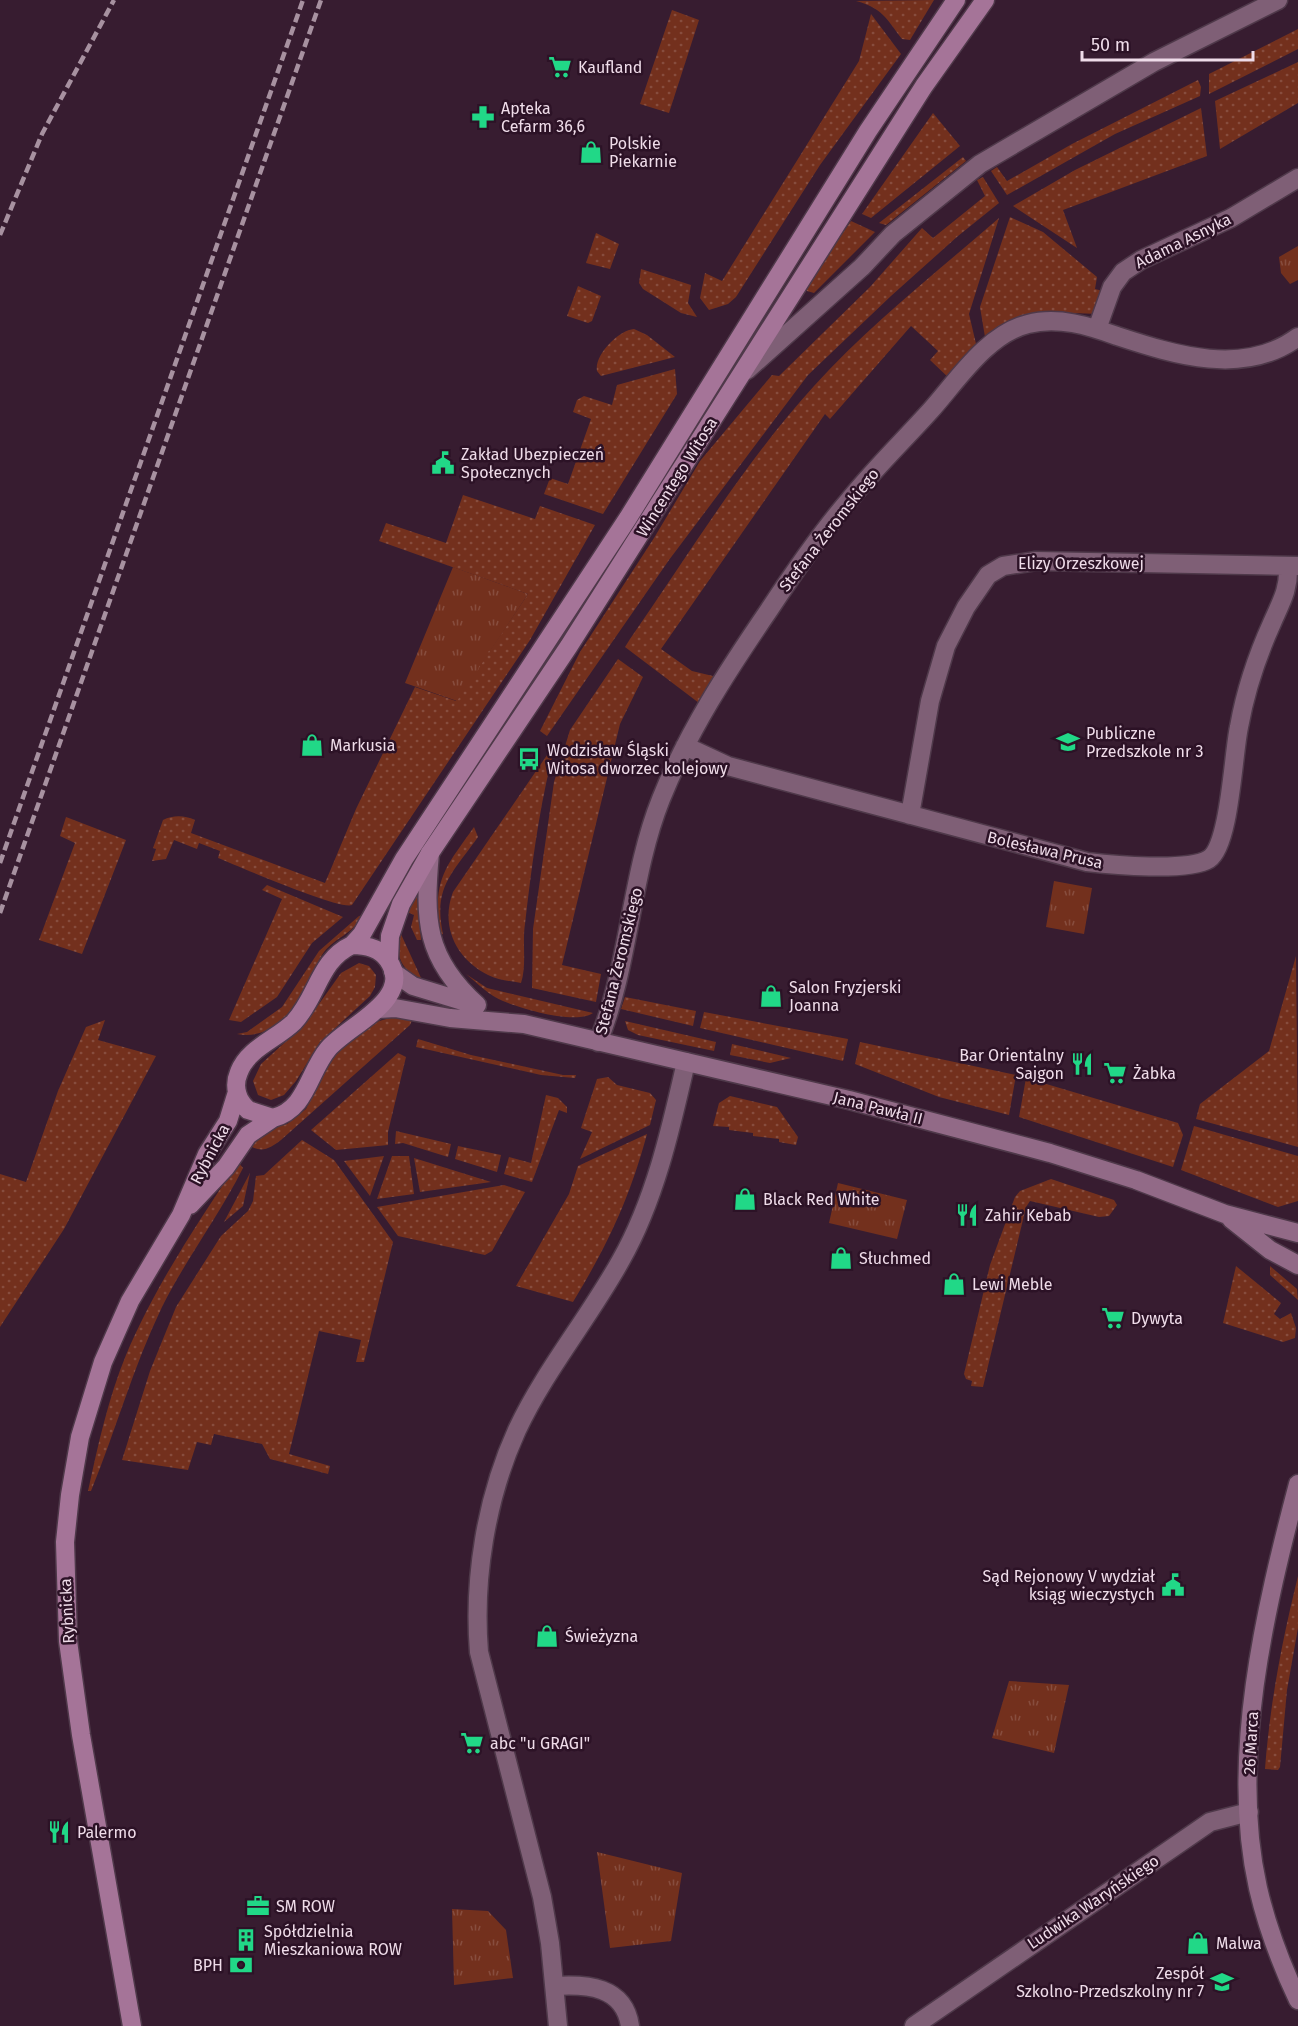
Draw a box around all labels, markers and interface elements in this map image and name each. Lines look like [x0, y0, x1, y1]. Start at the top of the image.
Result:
scale bar [1082, 24, 1253, 62]
text: 50 m [1091, 34, 1130, 56]
supermarket icon: Kaufland [547, 54, 573, 80]
place label: Kaufland [578, 58, 642, 77]
place label: Apteka Cefarm 36,6 [501, 99, 585, 136]
pharmacy icon: Apteka Cefarm 36,6 [470, 104, 496, 130]
place label: Polskie Piekarnie [609, 134, 677, 171]
shop icon: Polskie Piekarnie [578, 139, 604, 165]
street label: Adama Asnyka [1132, 210, 1234, 272]
street label: Wincentego Witosa [633, 414, 721, 540]
place label: Zakład Ubezpieczeń Społecznych [461, 445, 604, 482]
public building icon: Zakład Ubezpieczeń Społecznych [430, 450, 456, 476]
street label: Stefana Żeromskiego [774, 464, 883, 595]
street label: Elizy Orzeszkowej [1018, 554, 1144, 573]
place label: Publiczne Przedszkole nr 3 [1086, 724, 1203, 761]
school or university icon: Publiczne Przedszkole nr 3 [1055, 729, 1081, 755]
shop icon: Markusia [299, 732, 325, 758]
place label: Markusia [330, 736, 395, 755]
place label: Wodzisław Śląski Witosa dworzec kolejowy [547, 740, 728, 778]
bus stop icon: Wodzisław Śląski Witosa dworzec kolejowy [516, 746, 542, 772]
street label: Bolesława Prusa [985, 827, 1105, 873]
street label: Stefana Żeromskiego [591, 885, 646, 1036]
place label: Salon Fryzjerski Joanna [789, 978, 901, 1015]
shop icon: Salon Fryzjerski Joanna [758, 983, 784, 1009]
place label: Bar Orientalny Sajgon [959, 1046, 1064, 1083]
restaurant icon: Bar Orientalny Sajgon [1069, 1051, 1095, 1077]
supermarket icon: Żabka [1102, 1060, 1128, 1086]
place label: Żabka [1133, 1063, 1176, 1083]
street label: Jana Pawła II [831, 1088, 925, 1128]
street label: Rybnicka [186, 1121, 234, 1187]
shop icon: Black Red White [732, 1186, 758, 1212]
place label: Black Red White [763, 1190, 879, 1209]
restaurant icon: Zahir Kebab [954, 1202, 980, 1228]
place label: Zahir Kebab [985, 1206, 1072, 1225]
shop icon: Słuchmed [828, 1245, 854, 1271]
place label: Słuchmed [859, 1249, 931, 1268]
shop icon: Lewi Meble [941, 1271, 967, 1297]
place label: Lewi Meble [972, 1275, 1053, 1294]
supermarket icon: Dywyta [1100, 1305, 1126, 1331]
place label: Dywyta [1131, 1309, 1183, 1328]
place label: Sąd Rejonowy V wydział ksiąg wieczystych [982, 1567, 1155, 1605]
public building icon: Sąd Rejonowy V wydział ksiąg wieczystych [1160, 1572, 1186, 1598]
street label: Rybnicka [56, 1578, 78, 1644]
shop icon: Świeżyzna [534, 1623, 560, 1649]
place label: Świeżyzna [565, 1626, 638, 1646]
street label: 26 Marca [1240, 1711, 1262, 1775]
supermarket icon: abc "u GRAGI" [459, 1730, 485, 1756]
place label: abc "u GRAGI" [490, 1734, 590, 1753]
restaurant icon: Palermo [46, 1819, 72, 1845]
place label: Palermo [77, 1823, 137, 1842]
street label: Ludwika Waryńskiego [1024, 1851, 1162, 1953]
office icon: SM ROW [245, 1893, 271, 1919]
place label: SM ROW [276, 1897, 335, 1916]
place label: Spółdzielnia Mieszkaniowa ROW [264, 1922, 402, 1959]
building icon: Spółdzielnia Mieszkaniowa ROW [233, 1927, 259, 1953]
shop icon: Malwa [1185, 1930, 1211, 1956]
place label: Malwa [1216, 1934, 1262, 1953]
bank icon: BPH [228, 1952, 254, 1978]
place label: BPH [193, 1956, 223, 1975]
place label: Zespół Szkolno-Przedszkolny nr 7 [1016, 1964, 1204, 2001]
school or university icon: Zespół Szkolno-Przedszkolny nr 7 [1209, 1969, 1235, 1995]

